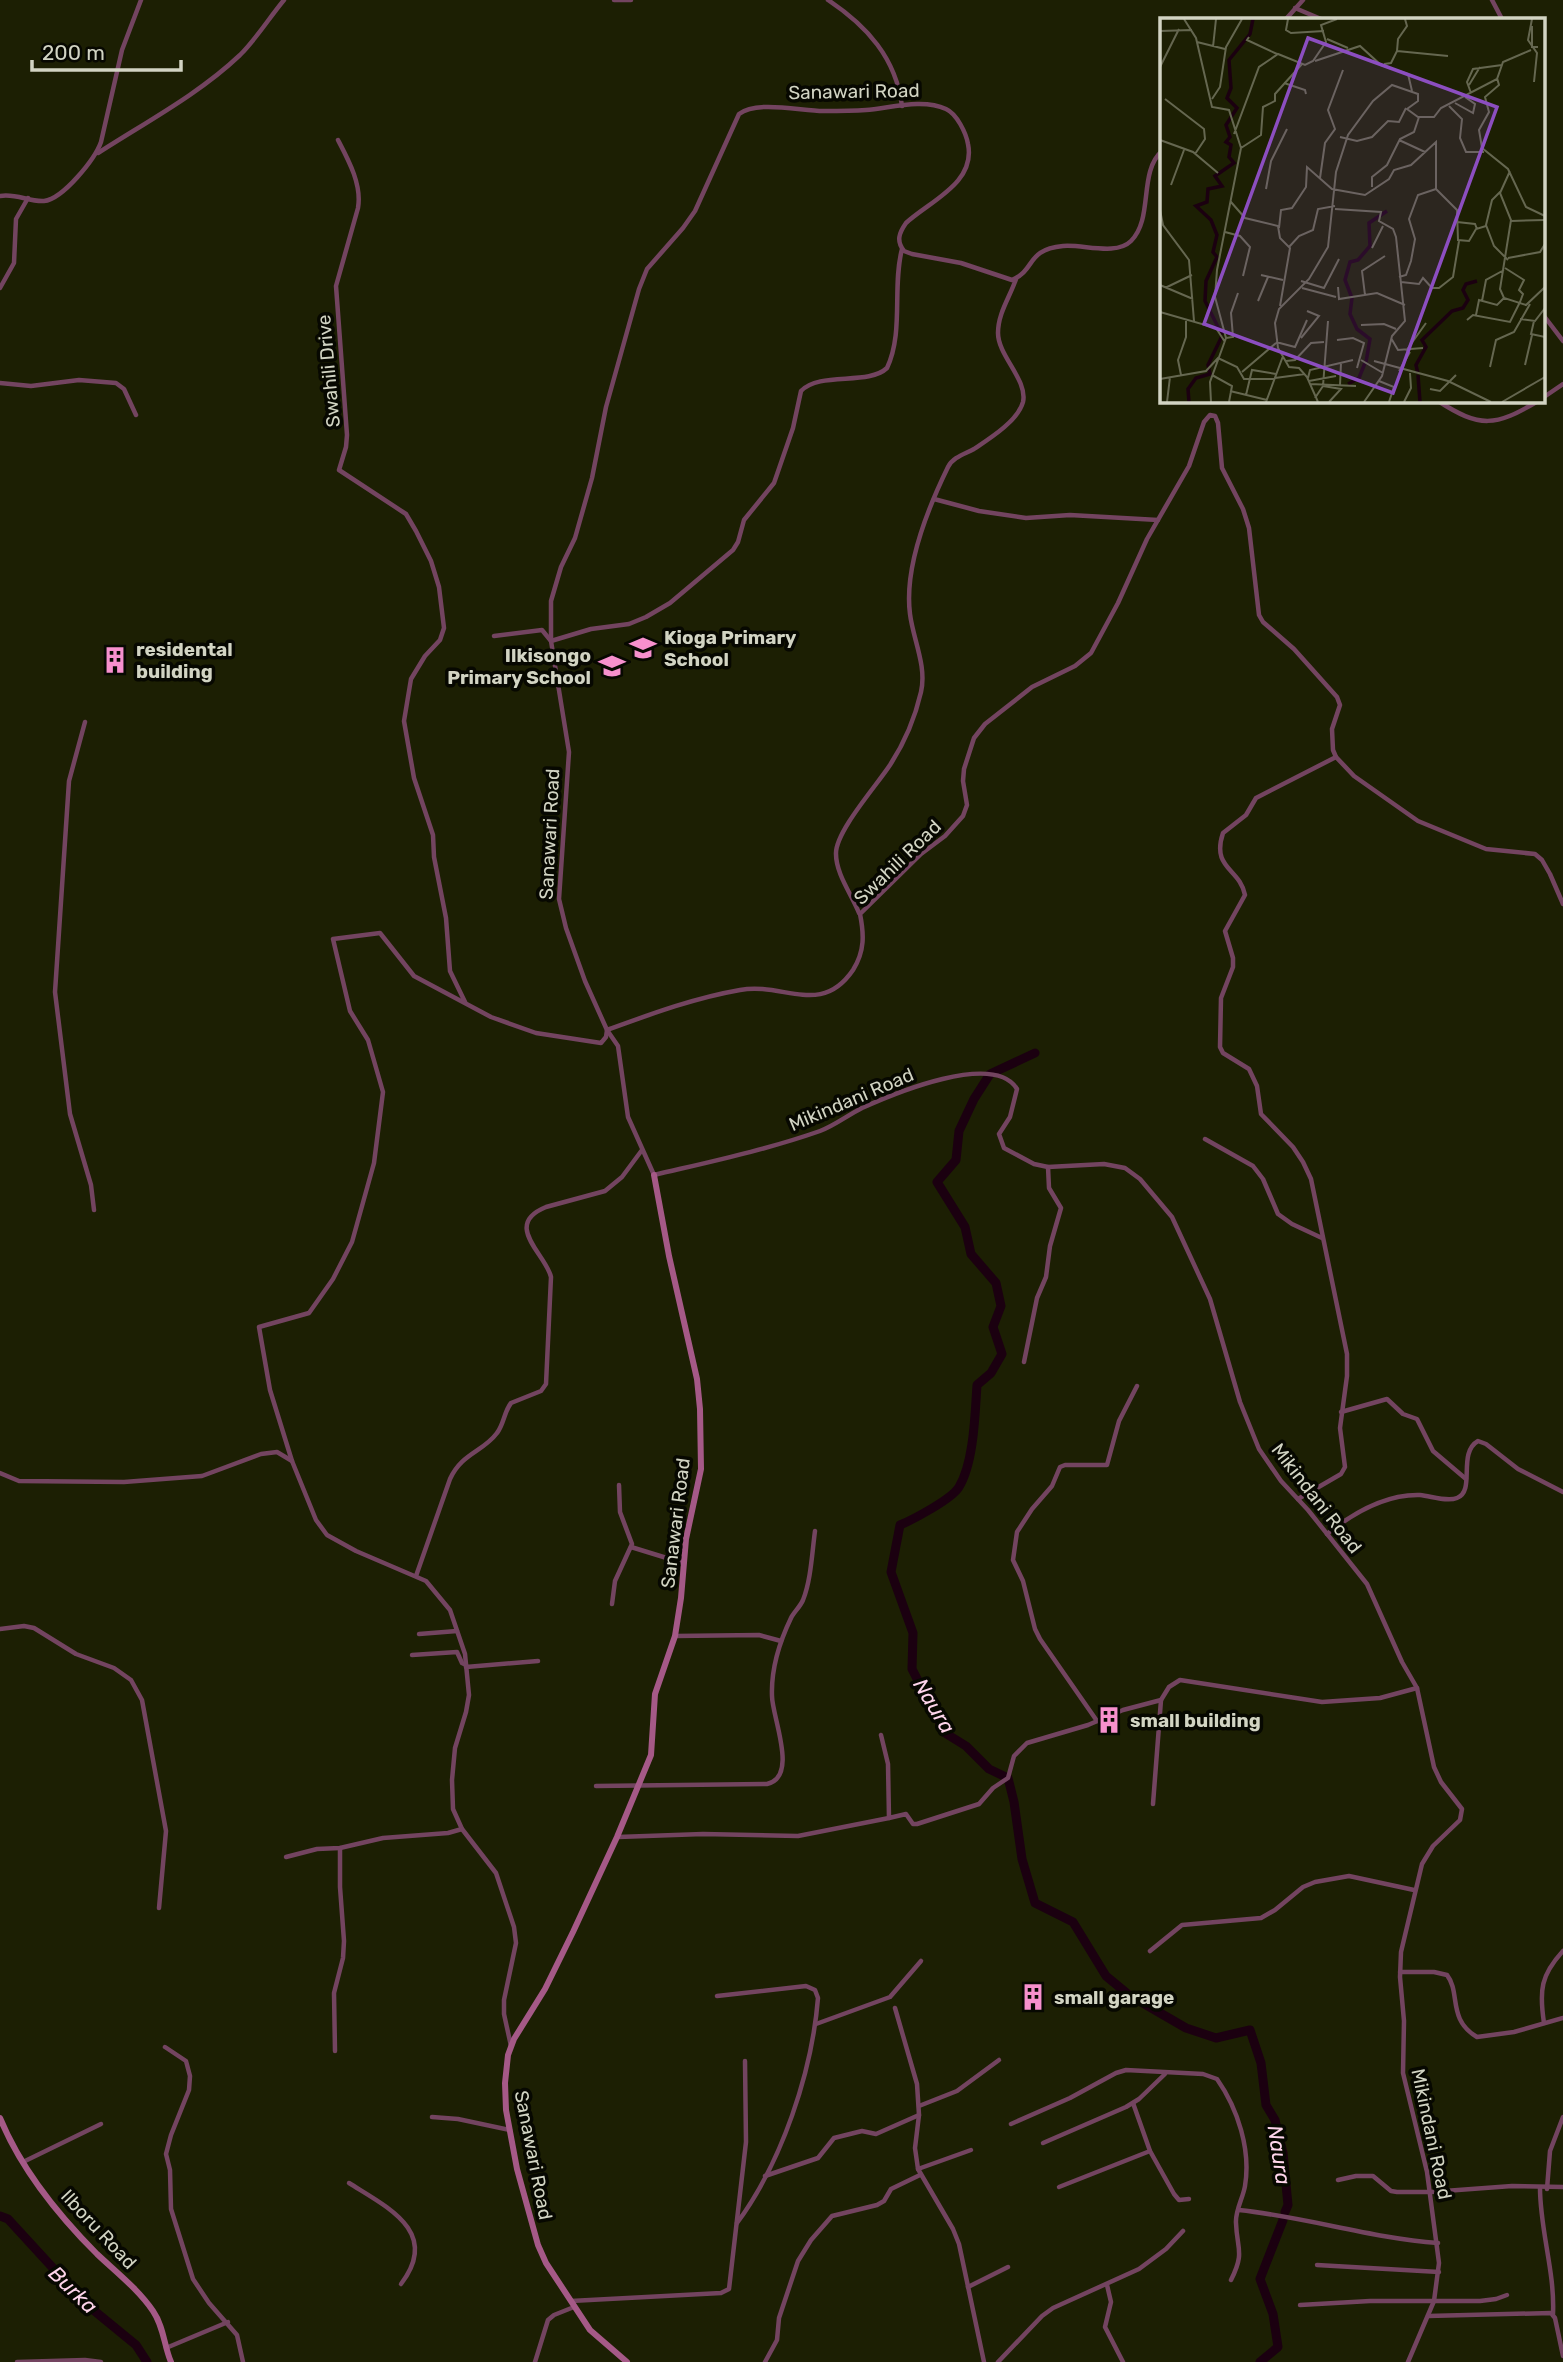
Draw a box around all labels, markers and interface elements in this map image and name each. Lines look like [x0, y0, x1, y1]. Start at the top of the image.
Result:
inset map [1160, 18, 1546, 402]
scale bar [32, 28, 180, 72]
text: 200 m [42, 40, 105, 65]
street label: Sanawari Road [788, 79, 920, 104]
street label: Swahili Drive [312, 314, 345, 428]
place label: Kioga Primary School [664, 626, 797, 671]
school or university icon: Kioga Primary School [628, 633, 658, 663]
place label: residental building [136, 638, 233, 683]
place label: Ilkisongo Primary School [447, 644, 591, 689]
building icon: residental building [100, 645, 130, 675]
school or university icon: Ilkisongo Primary School [597, 651, 627, 681]
street label: Sanawari Road [535, 768, 564, 900]
street label: Swahili Road [849, 815, 946, 910]
street label: Mikindani Road [785, 1063, 917, 1136]
street label: Mikindani Road [1267, 1439, 1367, 1558]
street label: Sanawari Road [656, 1457, 695, 1590]
water label: Naura [908, 1674, 961, 1738]
building icon: small building [1094, 1705, 1124, 1735]
place label: small building [1130, 1709, 1261, 1732]
building icon: small garage [1018, 1982, 1048, 2012]
place label: small garage [1054, 1986, 1174, 2009]
street label: Mikindani Road [1406, 2067, 1457, 2202]
street label: Sanawari Road [510, 2088, 557, 2222]
water label: Naura [1262, 2123, 1297, 2186]
street label: Ilboru Road [56, 2185, 141, 2274]
water label: Burka [44, 2261, 103, 2319]

